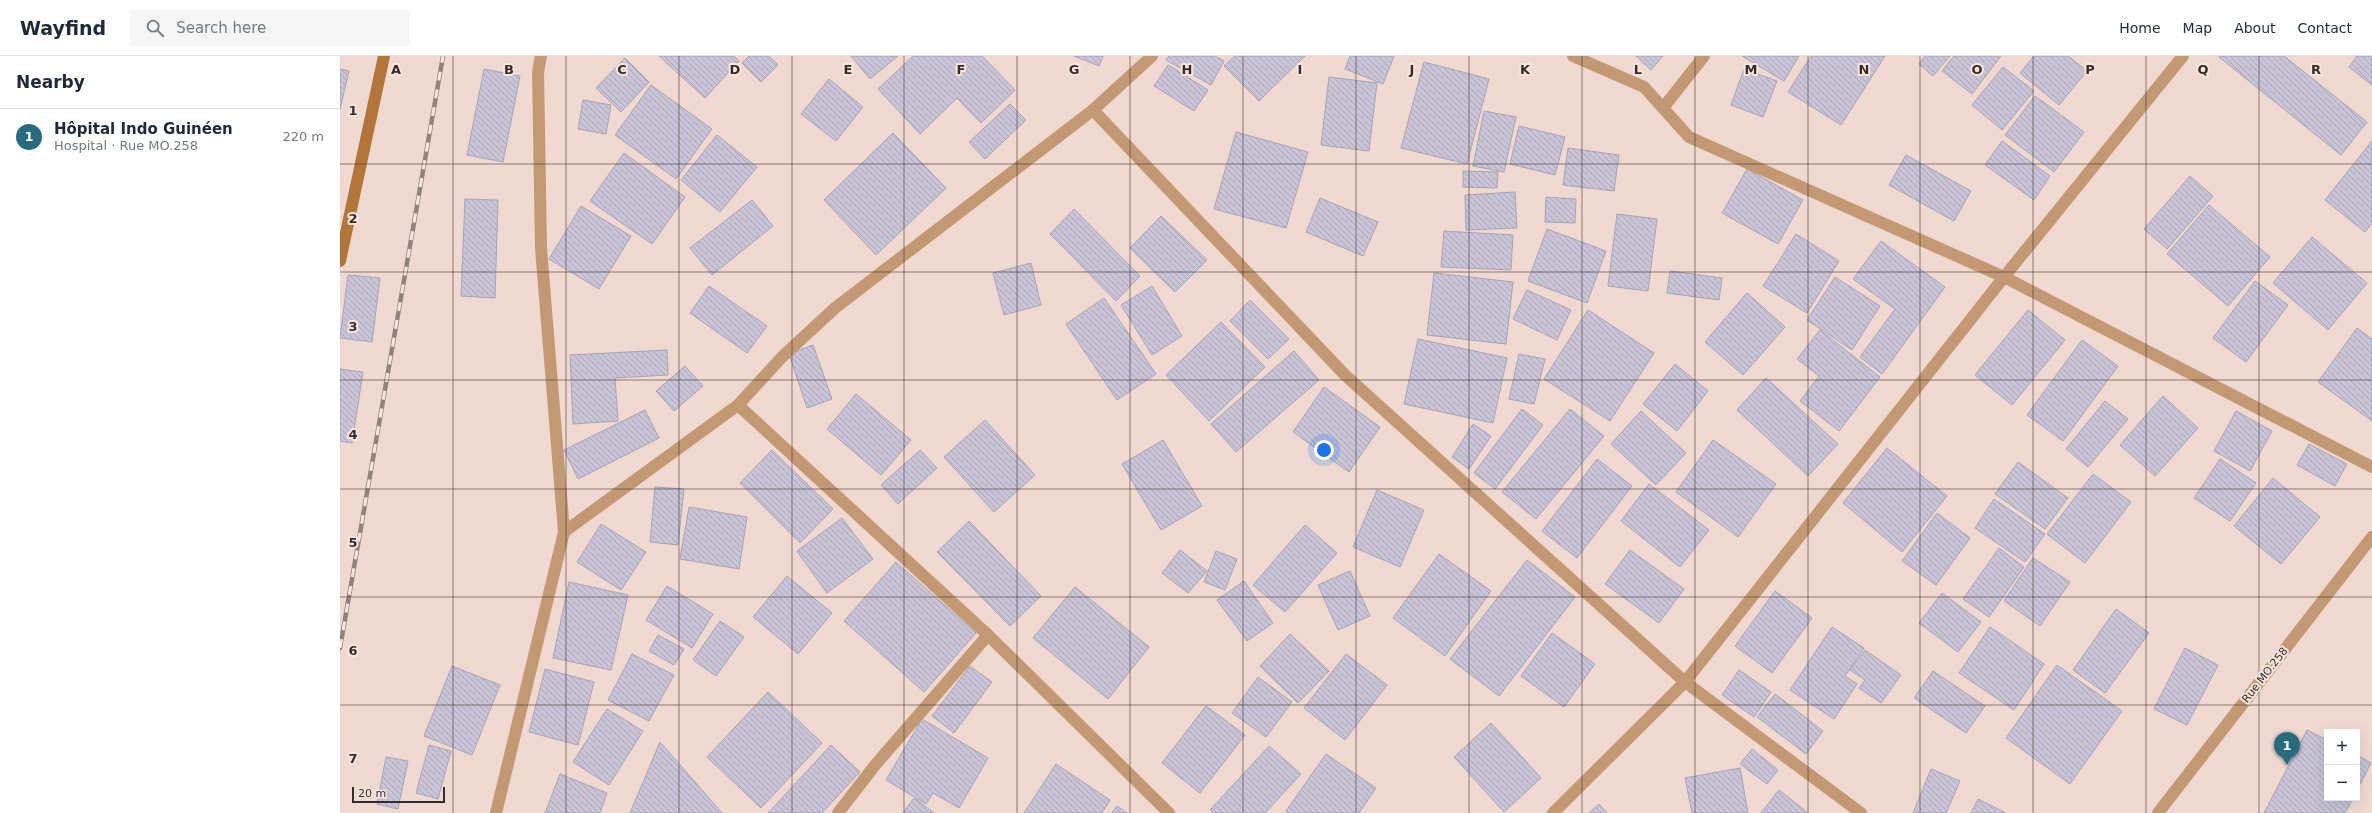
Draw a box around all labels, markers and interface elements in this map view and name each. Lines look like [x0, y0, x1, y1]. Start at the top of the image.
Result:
search box [130, 10, 410, 46]
text: Wayfind [20, 17, 106, 39]
icon: search [144, 17, 166, 39]
text: Search here [176, 19, 266, 37]
text: Home [2119, 20, 2161, 36]
text: Map [2183, 20, 2212, 36]
text: About [2234, 20, 2276, 36]
text: Contact [2298, 20, 2352, 36]
text: A [391, 62, 401, 77]
text: B [504, 62, 514, 77]
text: C [617, 62, 627, 77]
text: D [730, 62, 741, 77]
text: E [844, 62, 852, 77]
text: F [957, 62, 965, 77]
text: G [1069, 62, 1079, 77]
text: H [1182, 62, 1192, 77]
text: I [1298, 62, 1302, 77]
text: J [1409, 62, 1414, 77]
text: K [1520, 62, 1531, 77]
text: L [1634, 62, 1642, 77]
text: M [1745, 62, 1757, 77]
text: N [1859, 62, 1869, 77]
text: O [1971, 62, 1983, 77]
text: P [2085, 62, 2095, 77]
text: Q [2197, 62, 2209, 77]
text: R [2311, 62, 2321, 77]
text: Nearby [16, 72, 85, 92]
text: 1 [348, 103, 358, 118]
text: Hôpital Indo Guinéen [54, 120, 233, 138]
text: 1 [24, 129, 34, 144]
text: 220 m [282, 129, 324, 144]
text: Hospital · Rue MO.258 [54, 138, 198, 153]
text: 2 [348, 211, 358, 226]
text: 3 [348, 319, 358, 334]
text: 4 [348, 427, 358, 442]
your location [1314, 440, 1334, 460]
text: 5 [348, 535, 358, 550]
text: 6 [348, 643, 358, 658]
street label: Rue MO.258 [2239, 645, 2291, 705]
map controls [2324, 729, 2360, 801]
button: + [2324, 729, 2360, 765]
pin: 1 [2274, 732, 2300, 765]
text: 7 [348, 751, 358, 766]
button: − [2324, 765, 2360, 801]
scale bar [352, 785, 445, 804]
text: 20 m [358, 787, 386, 800]

